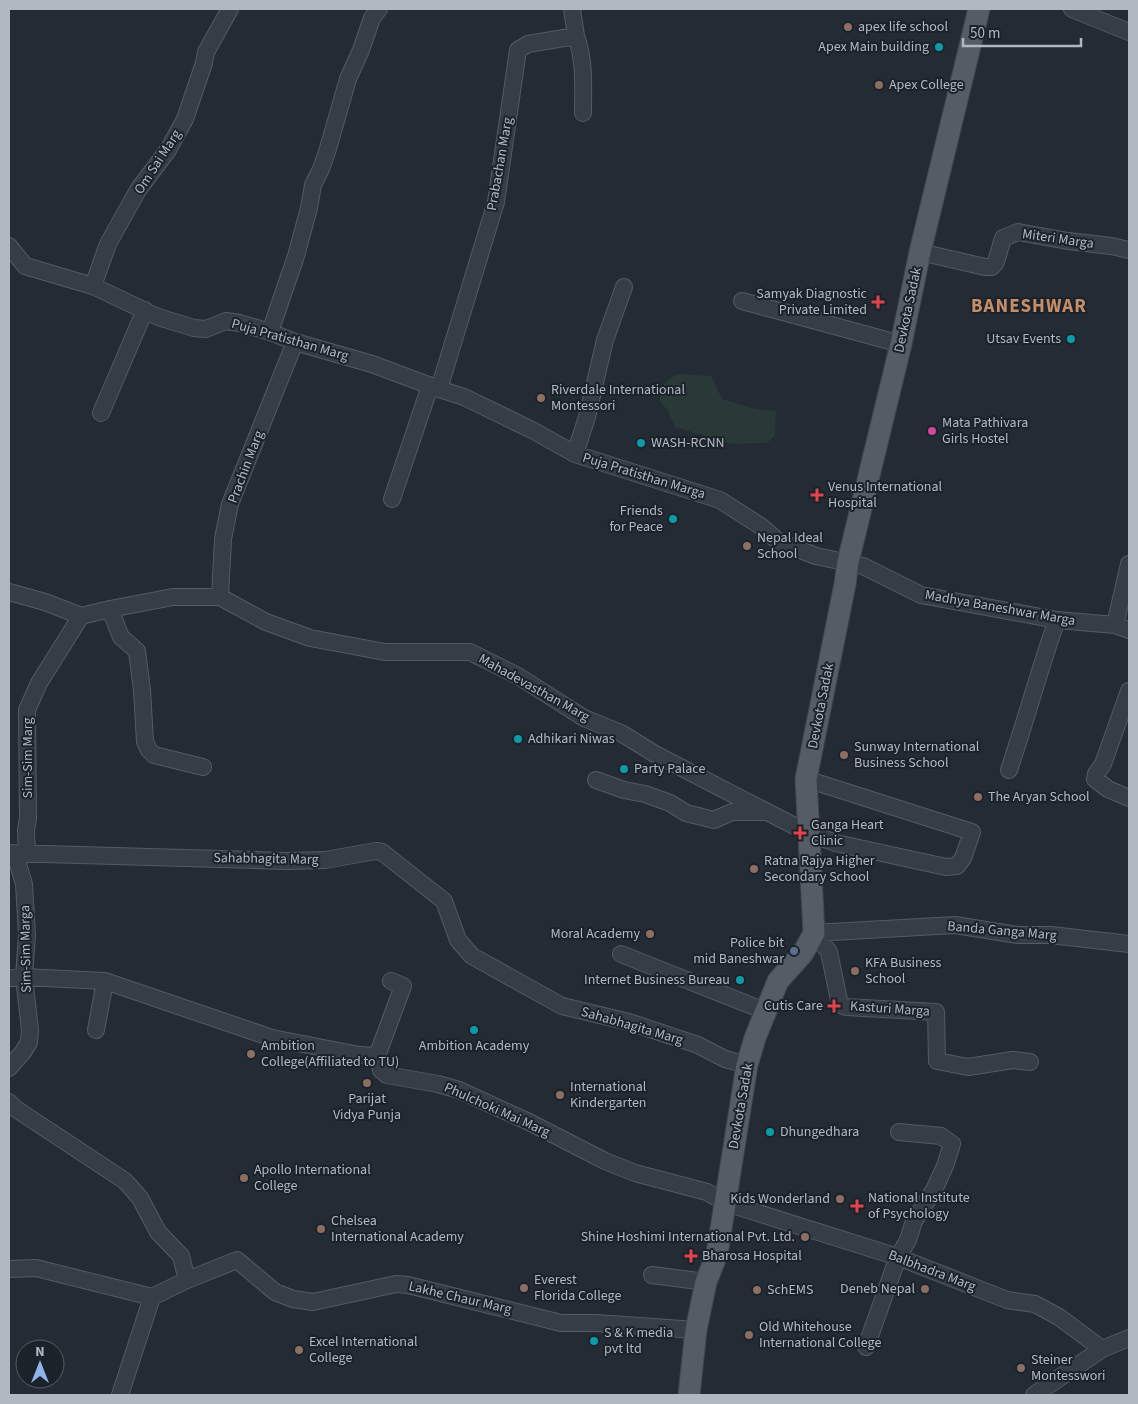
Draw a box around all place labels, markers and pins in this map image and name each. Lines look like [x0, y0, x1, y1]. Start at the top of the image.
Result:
place label: apex life school [858, 17, 948, 37]
marker: apex life school [842, 21, 854, 33]
place label: Apex Main building [818, 37, 929, 57]
marker: Apex Main building [933, 41, 945, 53]
place label: Apex College [889, 75, 964, 95]
marker: Apex College [873, 79, 885, 91]
place label: Samyak Diagnostic Private Limited [756, 284, 868, 320]
marker: Samyak Diagnostic Private Limited [871, 295, 885, 309]
place label: Utsav Events [986, 329, 1061, 349]
marker: Utsav Events [1065, 333, 1077, 345]
place label: Riverdale International Montessori [551, 380, 685, 416]
marker: Riverdale International Montessori [535, 392, 547, 404]
place label: Mata Pathivara Girls Hostel [942, 413, 1028, 449]
marker: Mata Pathivara Girls Hostel [926, 425, 938, 437]
place label: WASH-RCNN [651, 433, 725, 453]
marker: WASH-RCNN [635, 437, 647, 449]
place label: Venus International Hospital [828, 477, 943, 513]
marker: Venus International Hospital [810, 488, 824, 502]
place label: Friends for Peace [609, 501, 663, 537]
marker: Friends for Peace [667, 513, 679, 525]
place label: Nepal Ideal School [757, 528, 823, 564]
marker: Nepal Ideal School [741, 540, 753, 552]
place label: Adhikari Niwas [528, 729, 615, 749]
marker: Adhikari Niwas [512, 733, 524, 745]
place label: Sunway International Business School [854, 737, 980, 773]
marker: Sunway International Business School [838, 749, 850, 761]
place label: Party Palace [634, 759, 705, 779]
marker: Party Palace [618, 763, 630, 775]
place label: The Aryan School [988, 787, 1090, 807]
marker: The Aryan School [972, 791, 984, 803]
place label: Ganga Heart Clinic [811, 815, 884, 851]
marker: Ganga Heart Clinic [793, 826, 807, 840]
place label: Ratna Rajya Higher Secondary School [764, 851, 875, 887]
marker: Ratna Rajya Higher Secondary School [748, 863, 760, 875]
place label: Moral Academy [551, 924, 640, 944]
marker: Moral Academy [644, 928, 656, 940]
place label: Police bit mid Baneshwar [693, 933, 784, 969]
marker: Police bit mid Baneshwar [788, 945, 800, 957]
place label: KFA Business School [865, 953, 942, 989]
marker: KFA Business School [849, 965, 861, 977]
place label: Internet Business Bureau [584, 970, 730, 990]
marker: Internet Business Bureau [734, 974, 746, 986]
place label: Cutis Care [764, 996, 823, 1016]
marker: Cutis Care [827, 999, 841, 1013]
marker: Ambition Academy [468, 1024, 480, 1036]
place label: Ambition College(Affiliated to TU) [261, 1036, 399, 1072]
place label: Ambition Academy [419, 1036, 530, 1056]
marker: Ambition College(Affiliated to TU) [245, 1048, 257, 1060]
marker: Parijat Vidya Punja [361, 1077, 373, 1089]
place label: International Kindergarten [570, 1077, 647, 1113]
place label: Parijat Vidya Punja [333, 1089, 401, 1125]
marker: International Kindergarten [554, 1089, 566, 1101]
place label: Dhungedhara [780, 1122, 859, 1142]
marker: Dhungedhara [764, 1126, 776, 1138]
place label: Apollo International College [254, 1160, 371, 1196]
marker: Apollo International College [238, 1172, 250, 1184]
place label: National Institute of Psychology [868, 1188, 970, 1224]
place label: Kids Wonderland [730, 1189, 830, 1209]
marker: Kids Wonderland [834, 1193, 846, 1205]
marker: National Institute of Psychology [850, 1199, 864, 1213]
place label: Chelsea International Academy [331, 1211, 464, 1247]
marker: Chelsea International Academy [315, 1223, 327, 1235]
place label: Shine Hoshimi International Pvt. Ltd. [581, 1227, 795, 1247]
marker: Shine Hoshimi International Pvt. Ltd. [799, 1231, 811, 1243]
place label: Bharosa Hospital [702, 1246, 802, 1266]
marker: Bharosa Hospital [684, 1249, 698, 1263]
place label: Everest Florida College [534, 1270, 621, 1306]
place label: Deneb Nepal [840, 1279, 915, 1299]
place label: SchEMS [767, 1280, 814, 1300]
marker: Everest Florida College [518, 1282, 530, 1294]
marker: Deneb Nepal [919, 1283, 931, 1295]
marker: SchEMS [751, 1284, 763, 1296]
place label: Old Whitehouse International College [759, 1317, 881, 1353]
place label: S & K media pvt ltd [604, 1323, 673, 1359]
marker: Old Whitehouse International College [743, 1329, 755, 1341]
place label: Excel International College [309, 1332, 418, 1368]
marker: S & K media pvt ltd [588, 1335, 600, 1347]
marker: Excel International College [293, 1344, 305, 1356]
place label: Steiner Montesswori [1031, 1350, 1106, 1386]
marker: Steiner Montesswori [1015, 1362, 1027, 1374]

